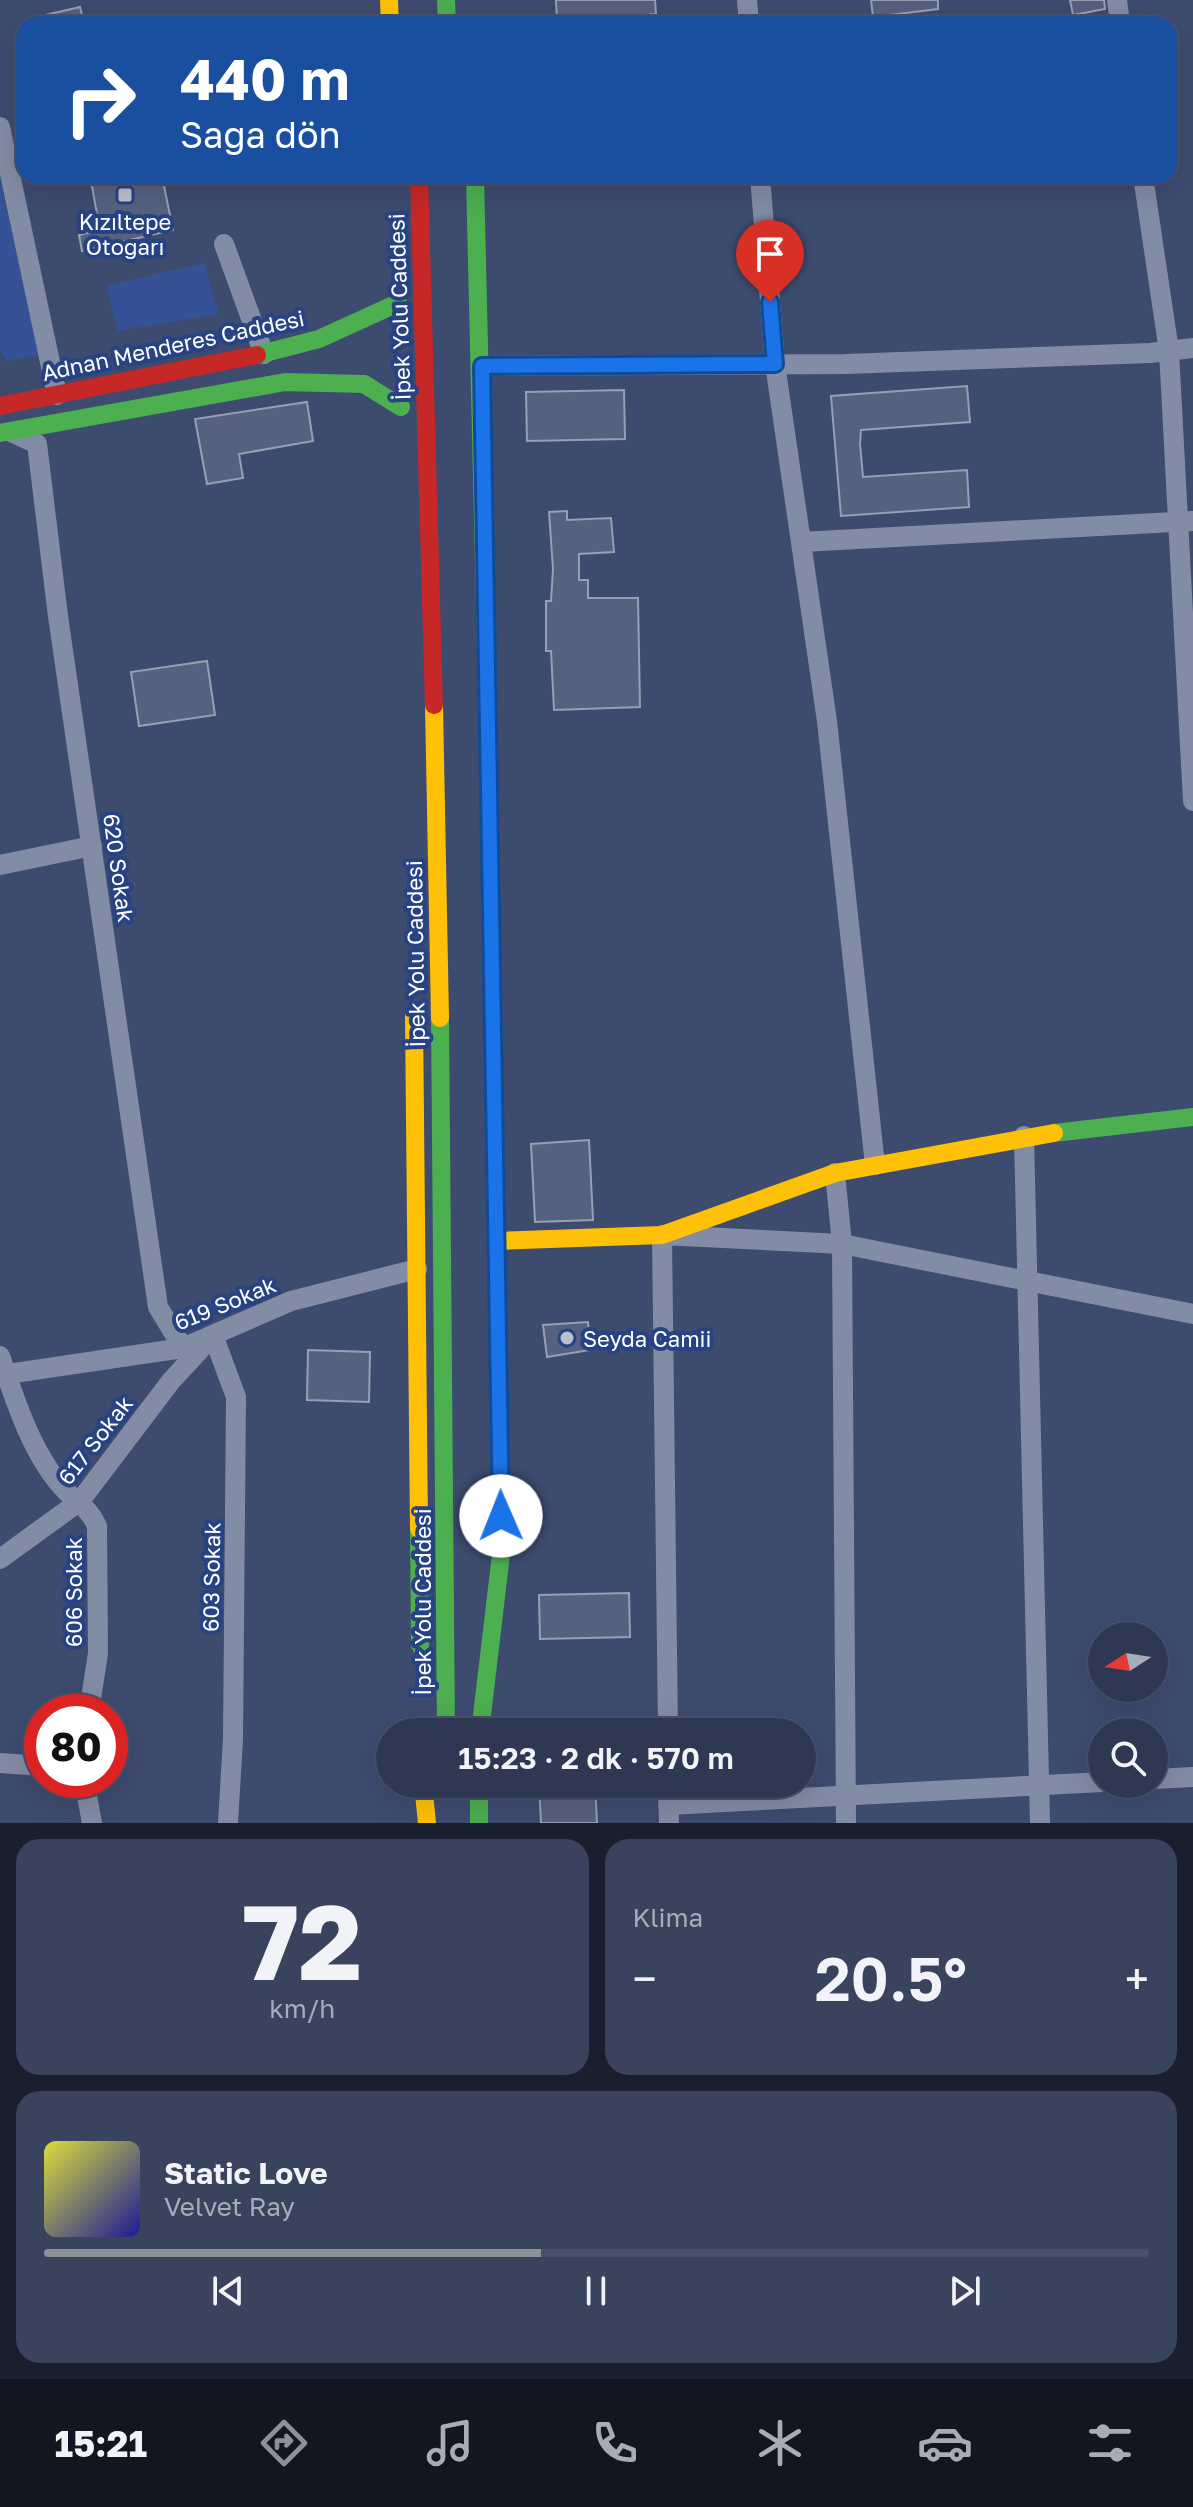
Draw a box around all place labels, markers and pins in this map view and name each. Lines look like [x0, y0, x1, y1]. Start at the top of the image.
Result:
marker: Kızıltepe Otogarı [116, 186, 134, 204]
place label: Kızıltepe Otogarı [79, 208, 171, 260]
pin [736, 220, 804, 302]
place label: Seyda Camii [583, 1325, 711, 1352]
marker: Seyda Camii [558, 1329, 576, 1347]

